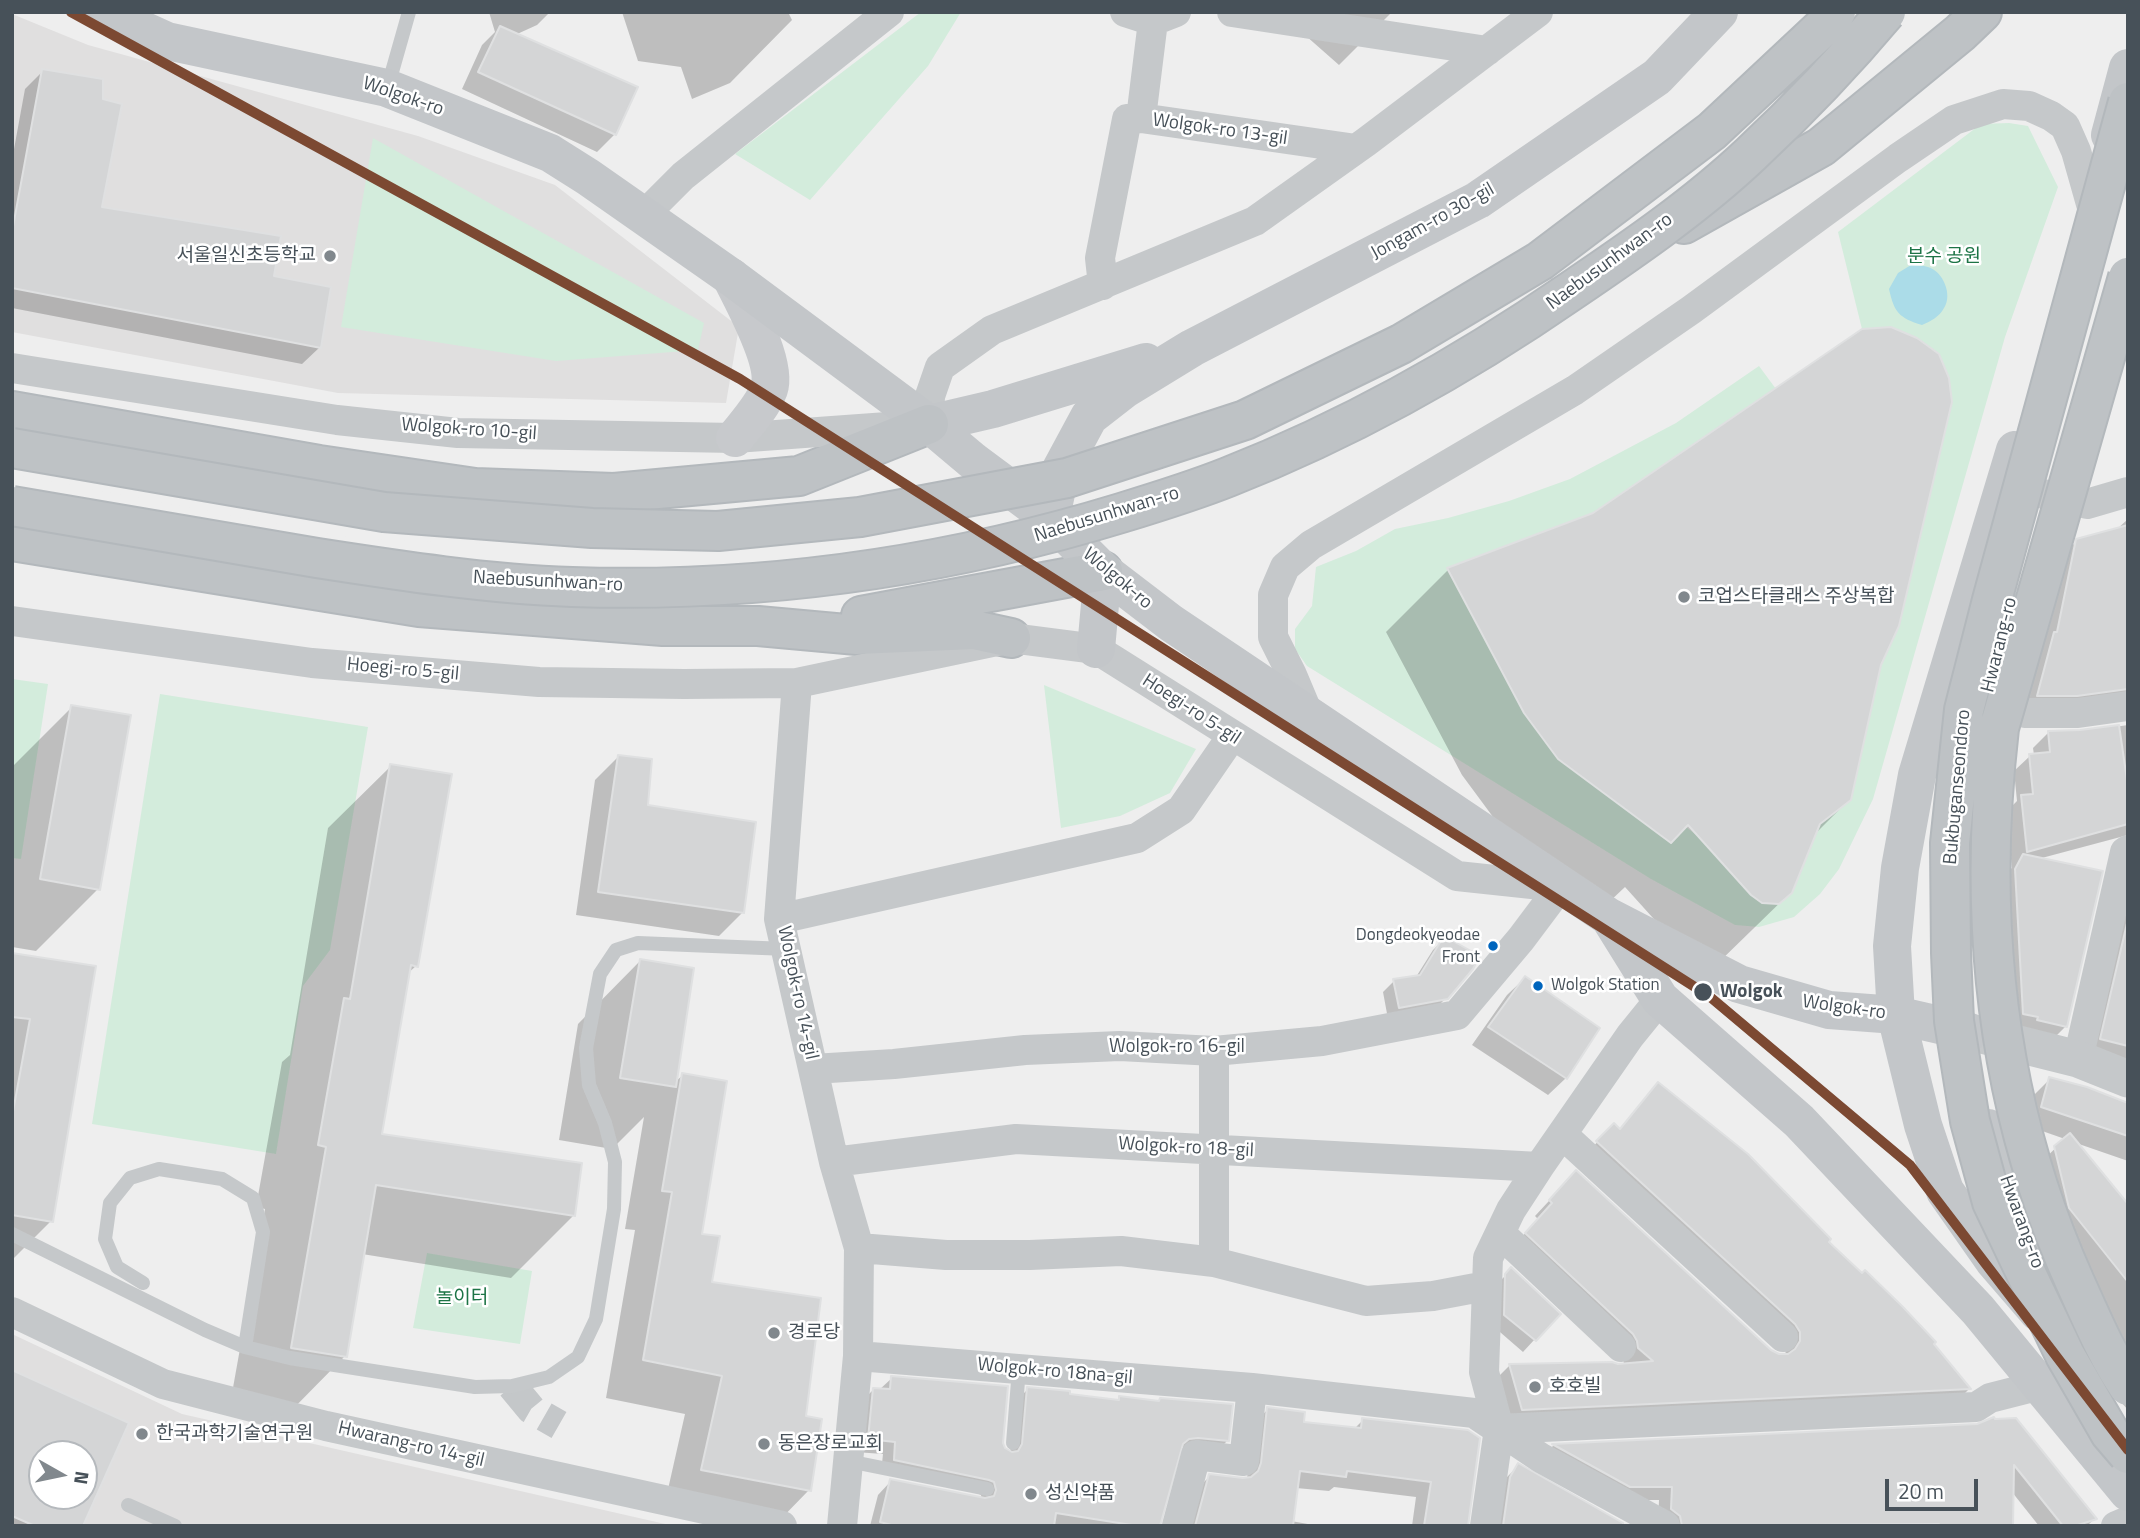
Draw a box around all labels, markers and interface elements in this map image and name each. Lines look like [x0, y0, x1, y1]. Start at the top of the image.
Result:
street label: Wolgok-ro [360, 73, 446, 121]
street label: Wolgok-ro 13-gil [1151, 109, 1289, 151]
street label: Jongam-ro 30-gil [1367, 179, 1499, 265]
street label: Naebusunhwan-ro [1543, 209, 1677, 315]
place label: 서울일신초등학교 [176, 245, 316, 267]
park label: 분수 공원 [1907, 246, 1981, 268]
marker: 서울일신초등학교 [322, 248, 338, 264]
street label: Wolgok-ro 10-gil [400, 414, 538, 446]
street label: Naebusunhwan-ro [1032, 482, 1182, 548]
street label: Wolgok-ro [1078, 543, 1156, 615]
street label: Naebusunhwan-ro [472, 567, 624, 597]
place label: 코업스타클래스 주상복합 [1698, 586, 1894, 608]
marker: 코업스타클래스 주상복합 [1676, 589, 1692, 605]
street label: Hwarang-ro [1977, 595, 2023, 695]
street label: Hoegi-ro 5-gil [346, 654, 460, 686]
street label: Hoegi-ro 5-gil [1138, 670, 1244, 750]
street label: Bukbuganseondoro [1940, 708, 1976, 866]
street label: Wolgok-ro 14-gil [772, 924, 822, 1062]
place label: Dongdeokyeodae Front [1356, 926, 1480, 966]
marker: Dongdeokyeodae Front [1486, 939, 1500, 953]
place label: Wolgok Station [1551, 976, 1660, 996]
marker: Wolgok Station [1531, 979, 1545, 993]
marker: Wolgok [1692, 981, 1714, 1003]
place label: Wolgok [1720, 981, 1783, 1003]
street label: Wolgok-ro [1801, 991, 1887, 1025]
street label: Wolgok-ro 16-gil [1109, 1036, 1245, 1058]
street label: Wolgok-ro 18-gil [1118, 1133, 1254, 1163]
street label: Hwarang-ro [1994, 1172, 2048, 1272]
park label: 놀이터 [436, 1287, 488, 1309]
place label: 경로당 [788, 1322, 840, 1344]
marker: 경로당 [766, 1325, 782, 1341]
street label: Wolgok-ro 18na-gil [976, 1354, 1134, 1390]
place label: 호호빌 [1549, 1376, 1601, 1398]
marker: 호호빌 [1527, 1379, 1543, 1395]
street label: Hwarang-ro 14-gil [336, 1417, 486, 1473]
place label: 한국과학기술연구원 [156, 1423, 313, 1445]
marker: 한국과학기술연구원 [134, 1426, 150, 1442]
place label: 동은장로교회 [778, 1433, 883, 1455]
marker: 동은장로교회 [756, 1436, 772, 1452]
north arrow [28, 1440, 98, 1510]
scale bar [1888, 1464, 1981, 1508]
text: N [67, 1469, 98, 1487]
text: 20 m [1898, 1475, 1944, 1507]
place label: 성신약품 [1045, 1483, 1115, 1505]
marker: 성신약품 [1023, 1486, 1039, 1502]

